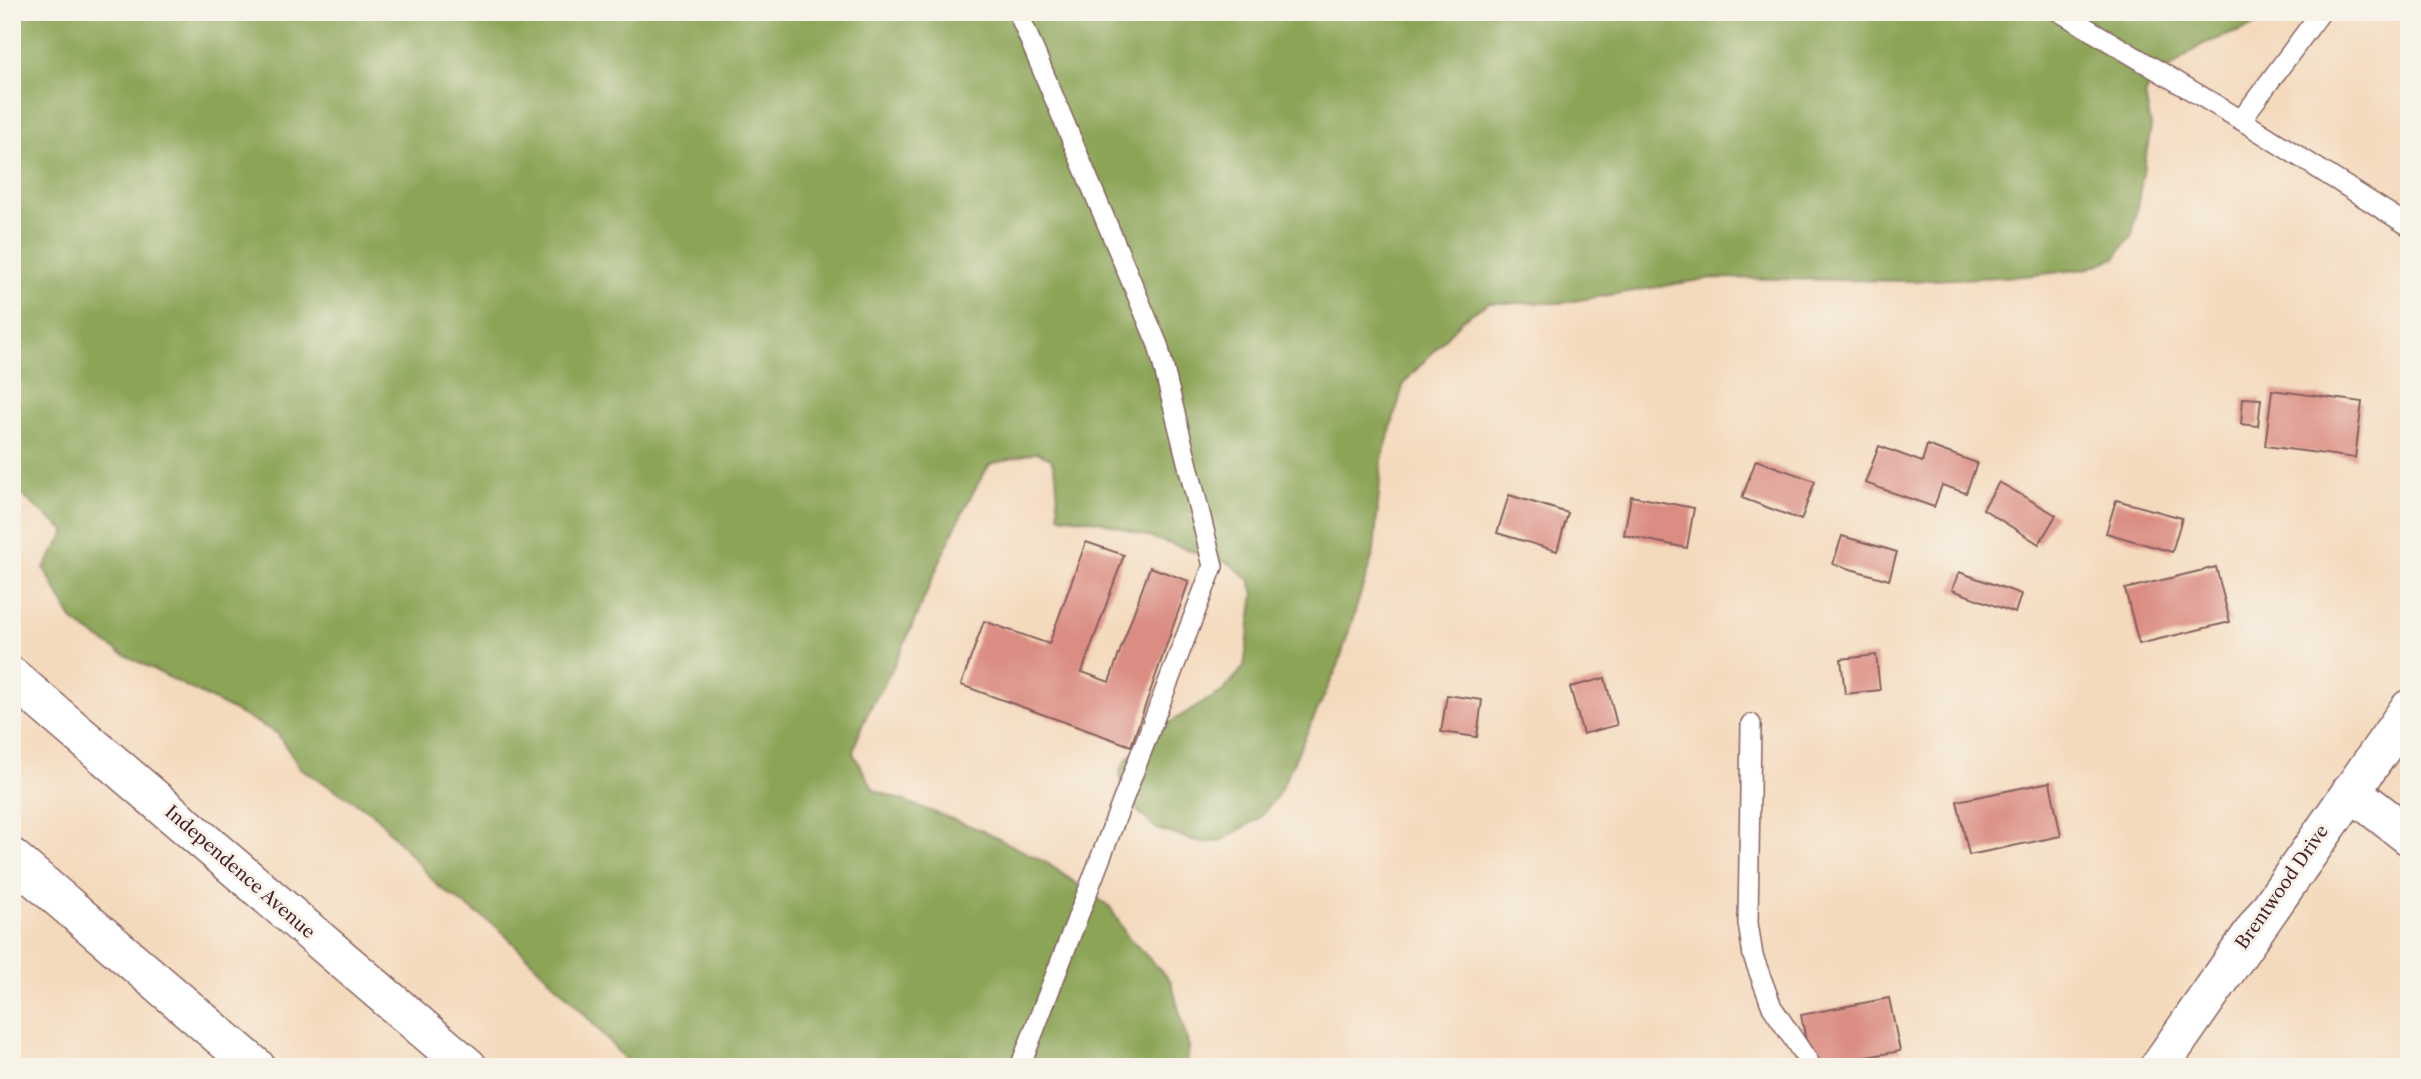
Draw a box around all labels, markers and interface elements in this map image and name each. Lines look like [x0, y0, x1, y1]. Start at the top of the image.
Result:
street label: Independence Avenue [161, 801, 319, 943]
street label: Brentwood Drive [2231, 821, 2333, 953]

